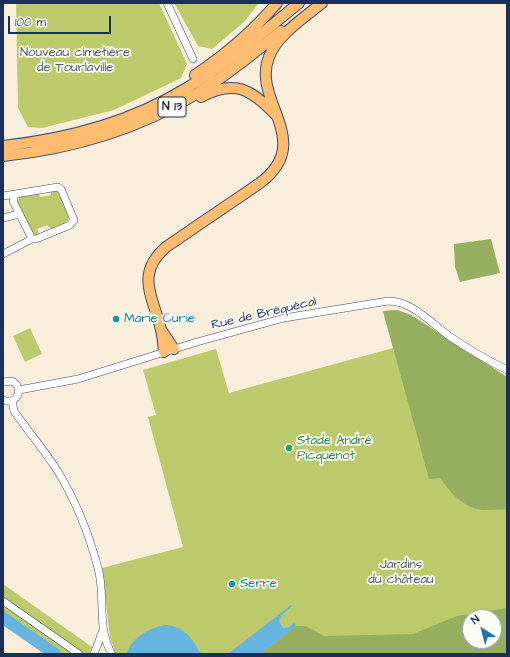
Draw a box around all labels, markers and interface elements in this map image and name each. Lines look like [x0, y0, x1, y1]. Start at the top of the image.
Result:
scale bar [10, 8, 113, 34]
text: 100 m [15, 14, 46, 31]
park label: Nouveau cimetière de Tourlaville [20, 45, 130, 76]
road number: N 13 [158, 97, 186, 117]
street label: Rue de Bréquécal [210, 294, 318, 334]
place label: Marie Curie [124, 311, 195, 327]
marker: Marie Curie [111, 314, 121, 324]
place label: Stade André Picquenot [297, 433, 372, 464]
marker: Stade André Picquenot [284, 443, 294, 453]
park label: Jardins du château [368, 557, 434, 588]
place label: Serre [240, 576, 277, 592]
marker: Serre [227, 579, 237, 589]
north arrow [462, 609, 502, 649]
text: N [468, 612, 482, 628]

